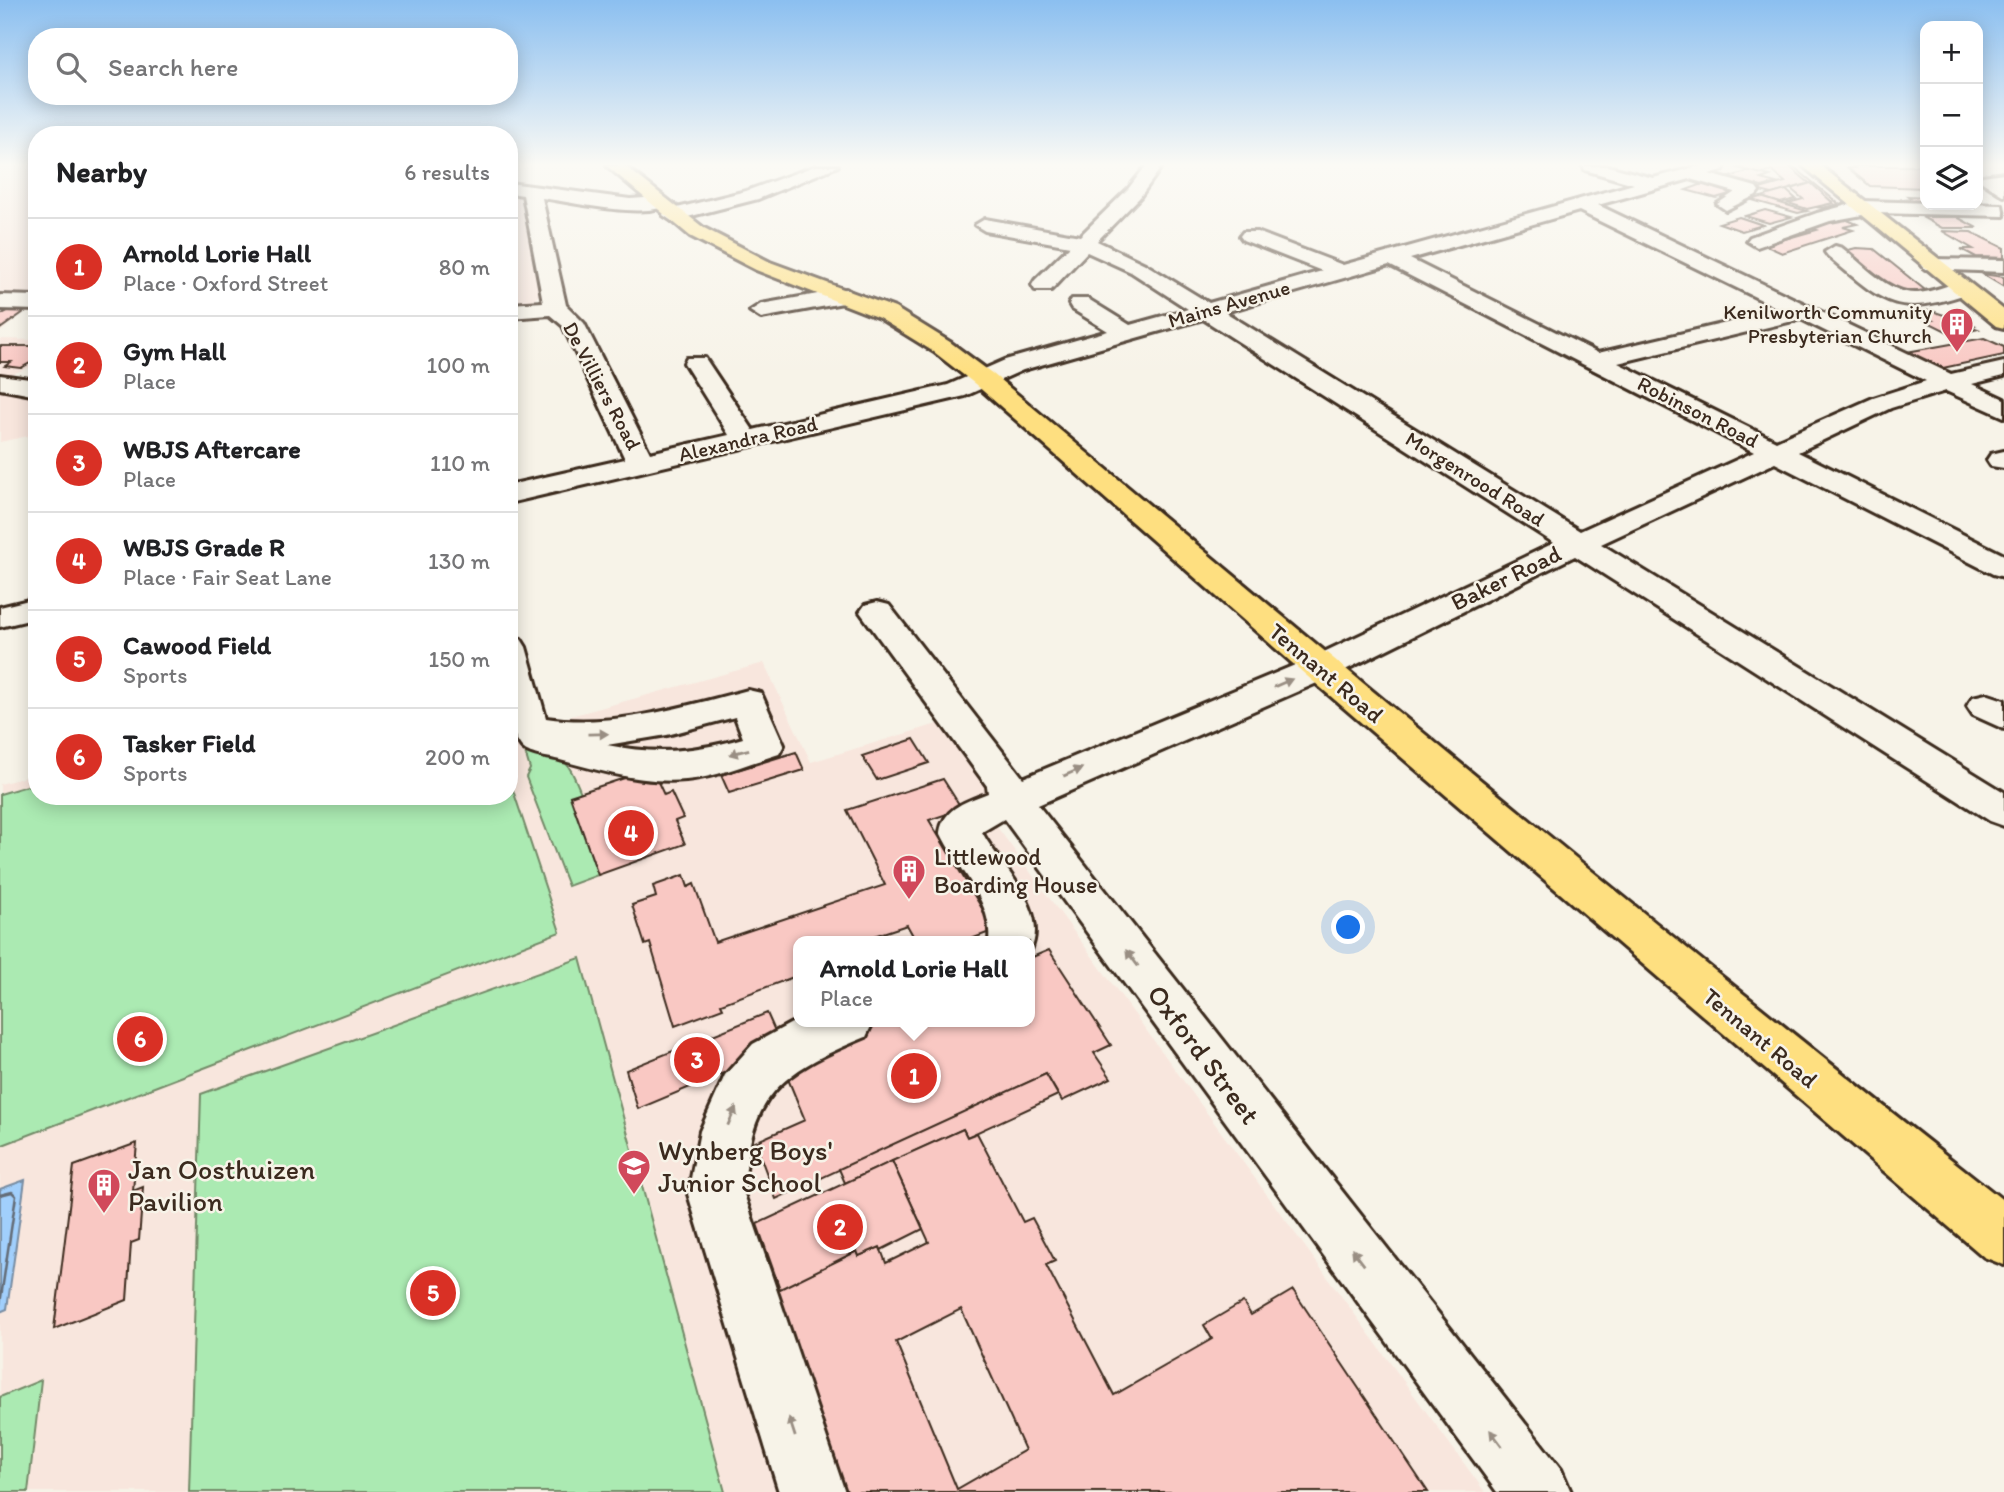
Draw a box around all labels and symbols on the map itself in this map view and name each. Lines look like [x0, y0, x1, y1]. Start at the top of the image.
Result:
street label: Mains Avenue [1165, 274, 1293, 333]
place label: Kenilworth Community Presbyterian Church [1723, 299, 1932, 348]
building icon: Kenilworth Community Presbyterian Church [1938, 305, 1976, 354]
street label: De Villiers Road [558, 317, 647, 454]
street label: Robinson Road [1634, 370, 1763, 453]
street label: Alexandra Road [676, 410, 820, 467]
street label: Morgenrood Road [1401, 426, 1550, 532]
street label: Baker Road [1446, 538, 1566, 617]
street label: Tennant Road [1263, 616, 1390, 729]
one-way arrow [1273, 678, 1294, 689]
one-way arrow [587, 728, 609, 740]
one-way arrow [728, 747, 750, 758]
one-way arrow [1063, 766, 1083, 778]
pin: 4 [608, 807, 654, 859]
place label: Littlewood Boarding House [934, 842, 1098, 899]
building icon: Littlewood Boarding House [890, 852, 928, 901]
your location [1331, 910, 1365, 944]
one-way arrow [1125, 950, 1140, 968]
street label: Oxford Street [1140, 977, 1268, 1131]
street label: Tennant Road [1697, 981, 1824, 1094]
pin: 6 [117, 1013, 163, 1065]
pin: 3 [674, 1034, 720, 1086]
pin: 1 [891, 1050, 937, 1102]
one-way arrow [726, 1106, 738, 1126]
place label: Wynberg Boys' Junior School [658, 1133, 833, 1199]
school or university icon: Wynberg Boys' Junior School [615, 1147, 653, 1196]
place label: Jan Oosthuizen Pavilion [128, 1152, 315, 1218]
building icon: Jan Oosthuizen Pavilion [85, 1166, 123, 1215]
pin: 2 [817, 1201, 863, 1253]
one-way arrow [1351, 1248, 1365, 1266]
pin: 5 [410, 1267, 456, 1319]
one-way arrow [786, 1416, 797, 1437]
one-way arrow [1489, 1429, 1504, 1447]

